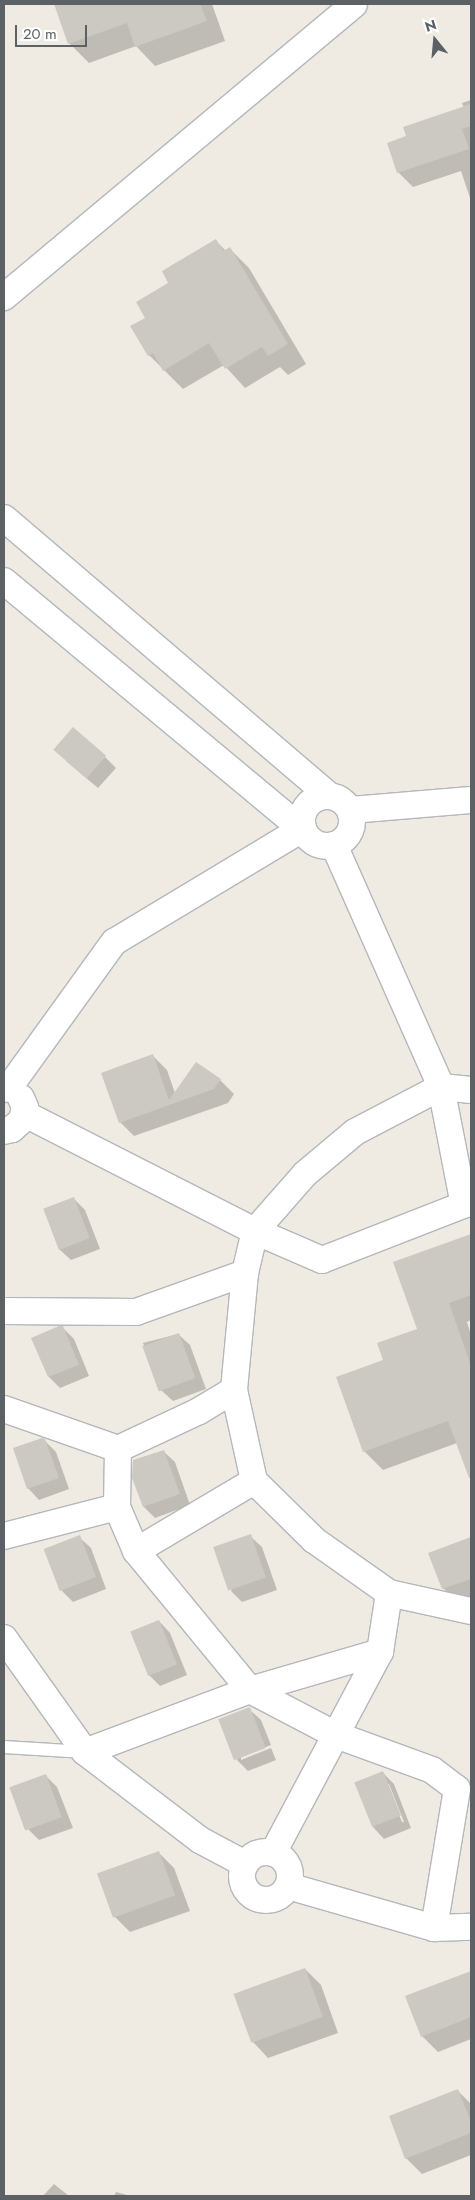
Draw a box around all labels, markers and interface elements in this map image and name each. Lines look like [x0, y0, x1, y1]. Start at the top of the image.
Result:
text: N [422, 14, 439, 37]
scale bar [18, 15, 90, 47]
north arrow [410, 15, 460, 65]
text: 20 m [23, 23, 57, 45]

